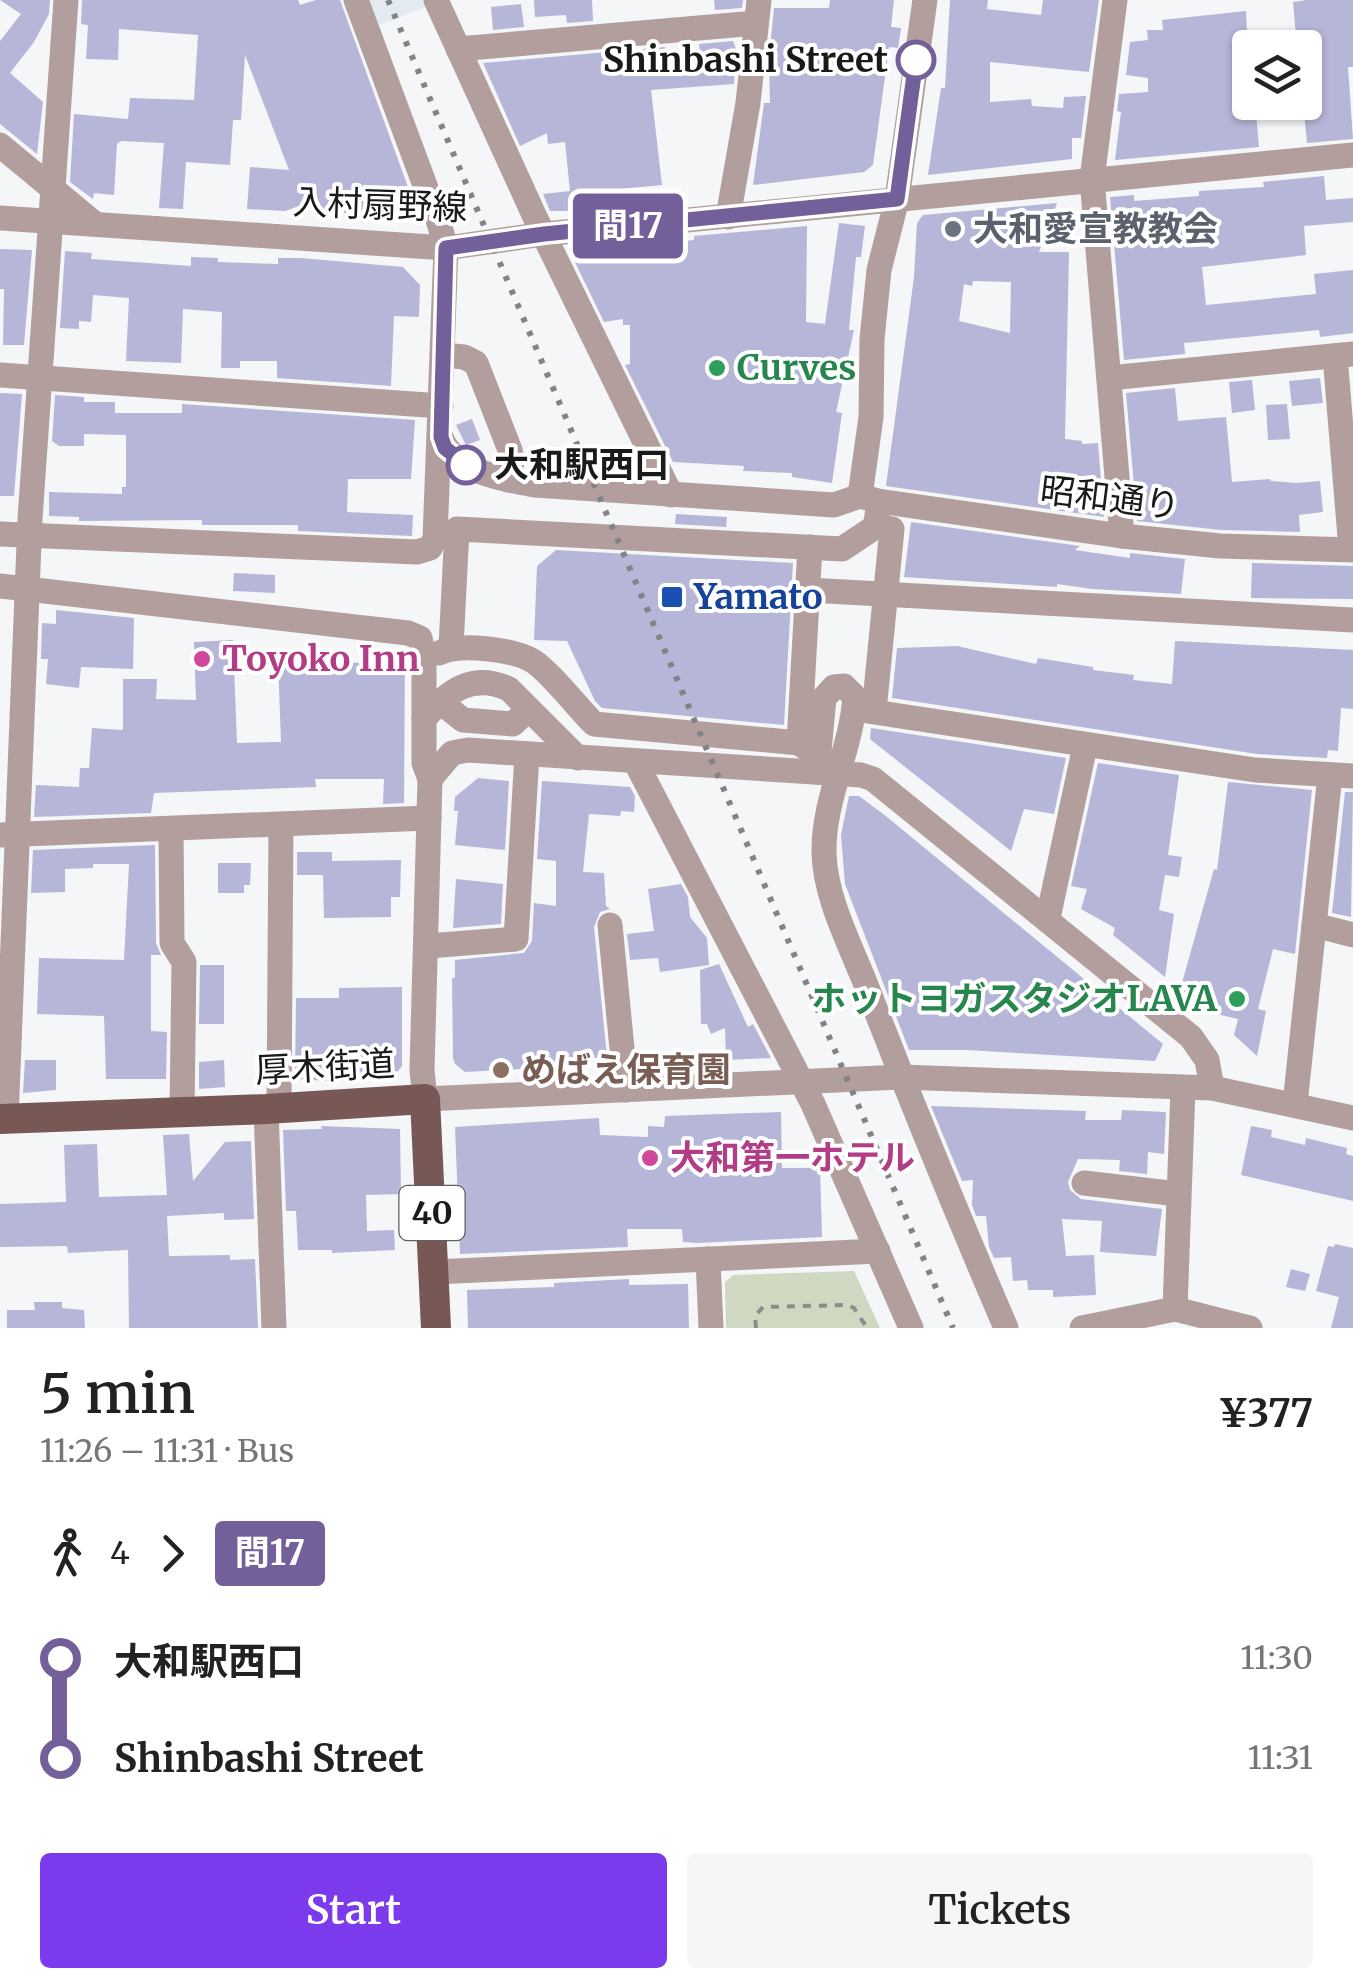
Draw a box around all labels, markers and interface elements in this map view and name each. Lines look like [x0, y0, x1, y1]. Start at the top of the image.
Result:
map controls [1232, 30, 1322, 120]
button: layers [1232, 30, 1322, 120]
place label: Shinbashi Street [603, 38, 888, 82]
marker: Shinbashi Street [897, 41, 935, 79]
street label: 入村扇野線 [292, 180, 468, 230]
line badge: 間17 [570, 194, 686, 258]
text: 間17 [593, 204, 663, 248]
place label: 大和愛宣教教会 [973, 207, 1218, 251]
marker: 大和愛宣教教会 [942, 218, 964, 240]
place label: Curves [737, 346, 856, 390]
marker: Curves [706, 357, 728, 379]
place label: 大和駅西口 [494, 443, 669, 487]
marker: 大和駅西口 [447, 446, 485, 484]
street label: 昭和通り [1038, 468, 1182, 528]
place label: Yamato [693, 575, 823, 619]
marker: Yamato [659, 584, 685, 610]
place label: Toyoko Inn [222, 637, 420, 681]
marker: Toyoko Inn [191, 648, 213, 670]
place label: ホットヨガスタジオLAVA [811, 977, 1218, 1021]
marker: ホットヨガスタジオLAVA [1226, 988, 1248, 1010]
street label: 厚木街道 [254, 1041, 396, 1093]
place label: めばえ保育園 [521, 1048, 731, 1092]
marker: めばえ保育園 [490, 1059, 512, 1081]
place label: 大和第一ホテル [670, 1136, 915, 1180]
marker: 大和第一ホテル [639, 1147, 661, 1169]
road number: 40 [400, 1186, 464, 1240]
text: 5 min [40, 1359, 195, 1428]
text: ¥377 [1218, 1390, 1313, 1437]
text: 11:26 – 11:31 · Bus [40, 1431, 294, 1471]
icon: walk [40, 1526, 95, 1581]
icon: forward [145, 1526, 200, 1581]
text: 間17 [235, 1531, 305, 1575]
text: 4 [110, 1533, 130, 1573]
text: 大和駅西口 [114, 1638, 304, 1685]
text: 11:30 [1240, 1638, 1313, 1678]
text: Shinbashi Street [114, 1735, 424, 1782]
text: 11:31 [1248, 1738, 1313, 1778]
button: Start [40, 1853, 667, 1968]
button: Tickets [687, 1853, 1313, 1968]

